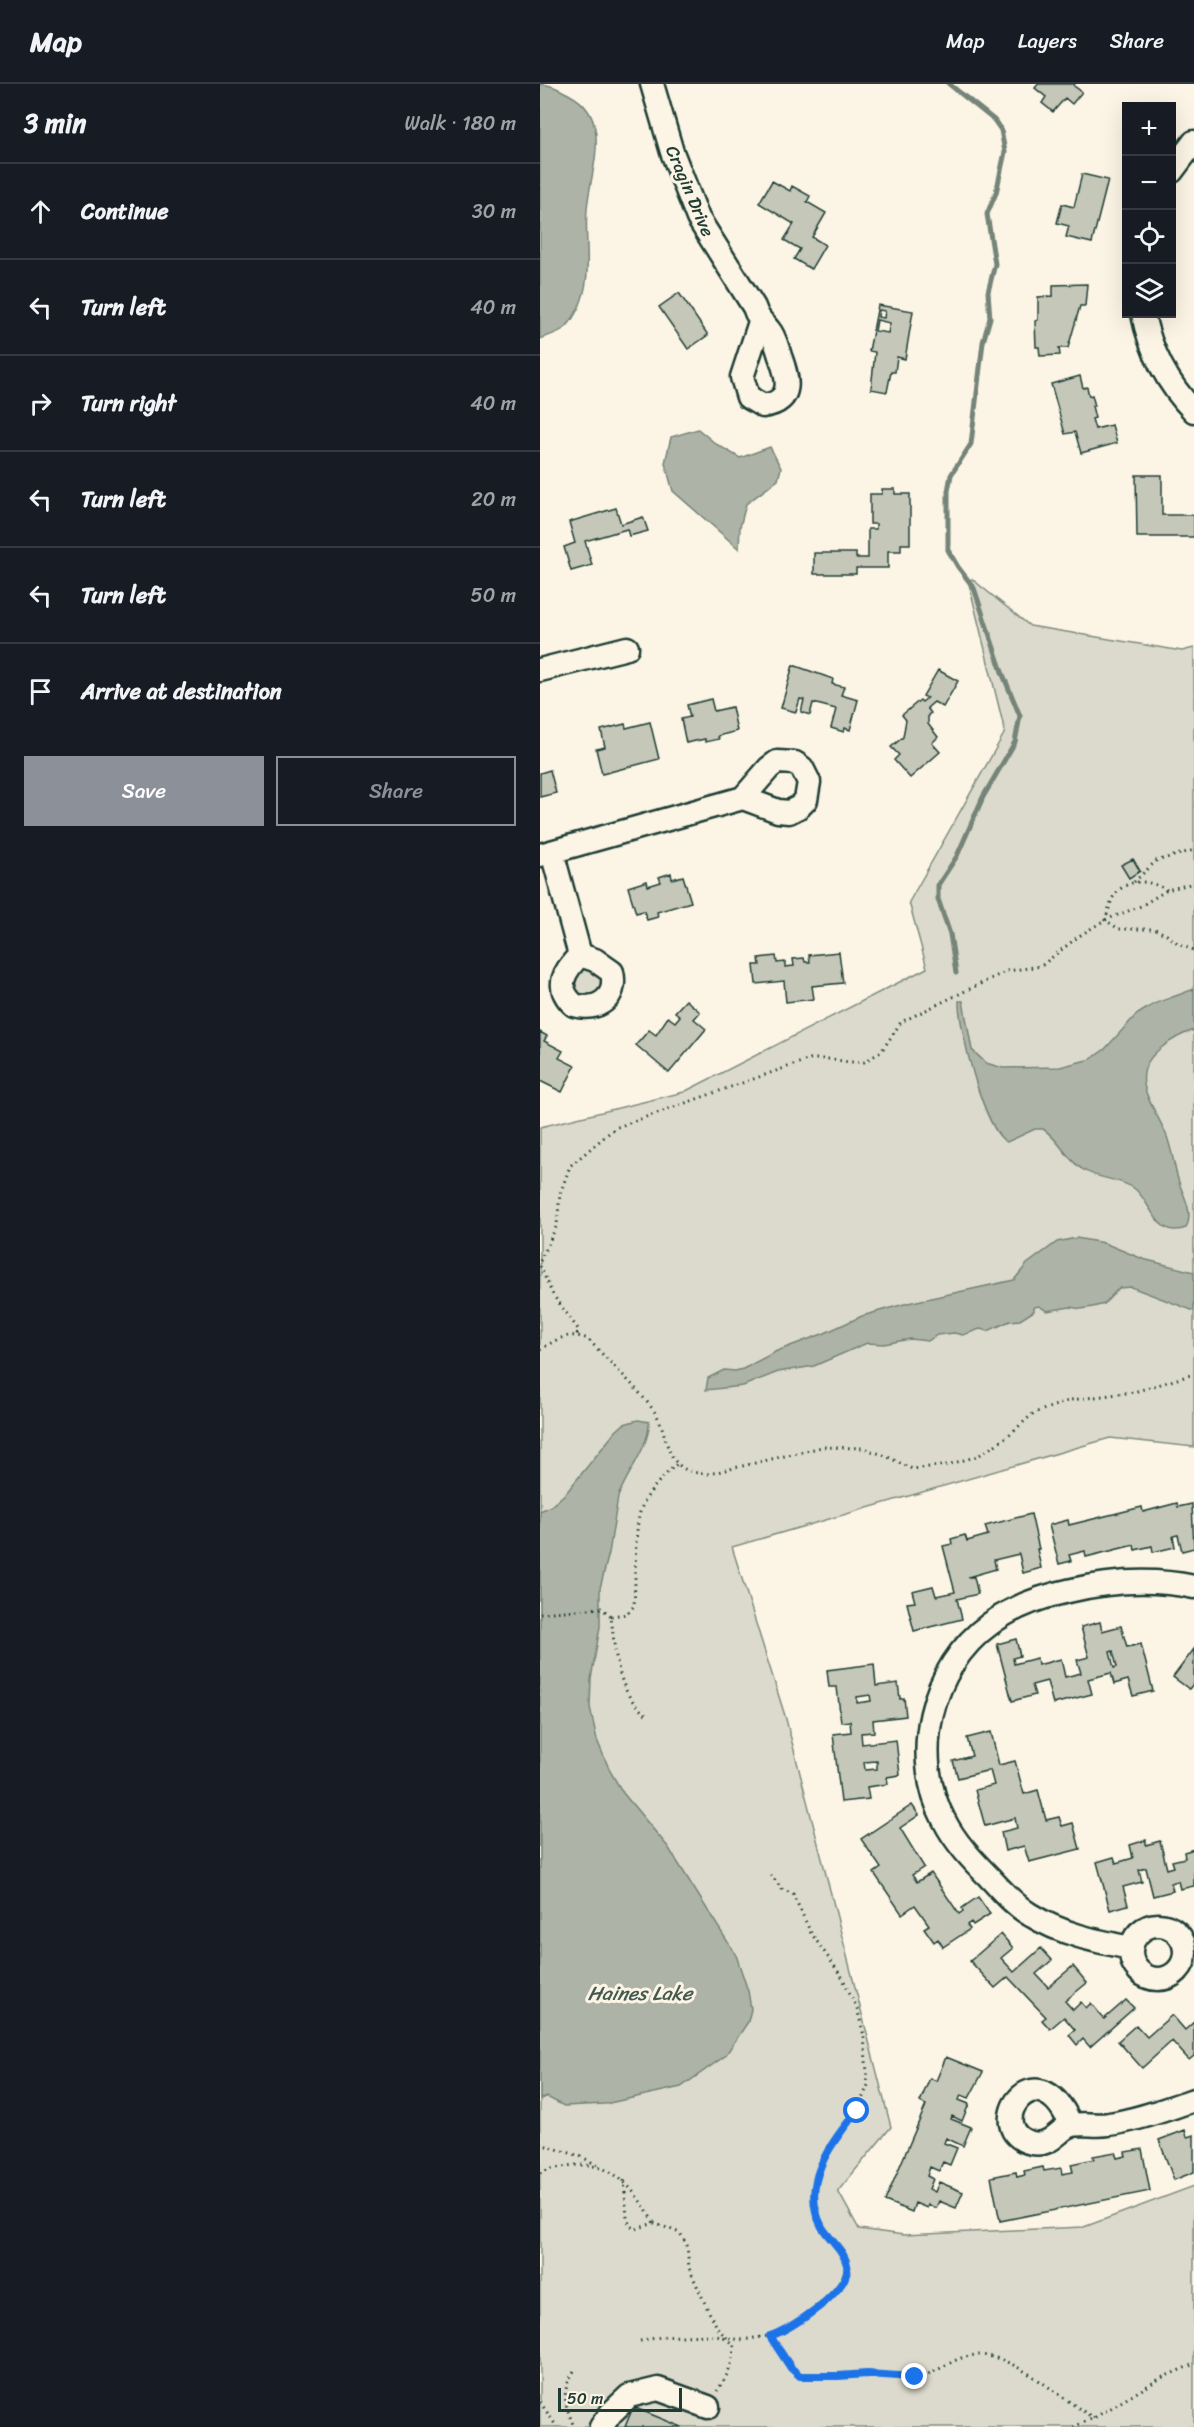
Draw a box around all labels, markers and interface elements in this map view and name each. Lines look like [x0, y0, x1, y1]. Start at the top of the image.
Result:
text: Map [30, 17, 82, 66]
text: Map [946, 22, 985, 60]
text: Layers [1018, 22, 1077, 60]
text: Share [1110, 22, 1164, 60]
text: 3 min [24, 100, 86, 146]
map controls [1122, 102, 1176, 318]
button: + [1122, 102, 1176, 156]
text: Walk · 180 m [405, 106, 516, 141]
street label: Cragin Drive [656, 140, 724, 242]
button: − [1122, 156, 1176, 210]
text: Continue [81, 192, 169, 231]
text: 30 m [472, 194, 516, 229]
icon: ahead [24, 195, 57, 228]
button: locate [1122, 210, 1176, 264]
button: layers [1122, 264, 1176, 318]
text: Turn left [81, 288, 166, 327]
text: 40 m [470, 290, 516, 325]
icon: left [24, 291, 57, 324]
text: Turn right [81, 384, 176, 423]
text: 40 m [470, 386, 516, 421]
icon: right [24, 387, 57, 420]
text: Turn left [81, 480, 166, 519]
text: 20 m [471, 482, 516, 517]
icon: left [24, 483, 57, 516]
text: Turn left [81, 576, 166, 615]
text: 50 m [471, 578, 516, 613]
icon: left [24, 579, 57, 612]
text: Arrive at destination [81, 672, 282, 711]
icon: arrive [24, 675, 57, 708]
button: Save [24, 756, 264, 826]
button: Share [276, 756, 516, 826]
water label: Haines Lake [588, 1976, 694, 2011]
route start [843, 2097, 869, 2123]
route end [901, 2363, 927, 2389]
text: 50 m [567, 2384, 603, 2413]
scale bar [558, 2385, 682, 2412]

